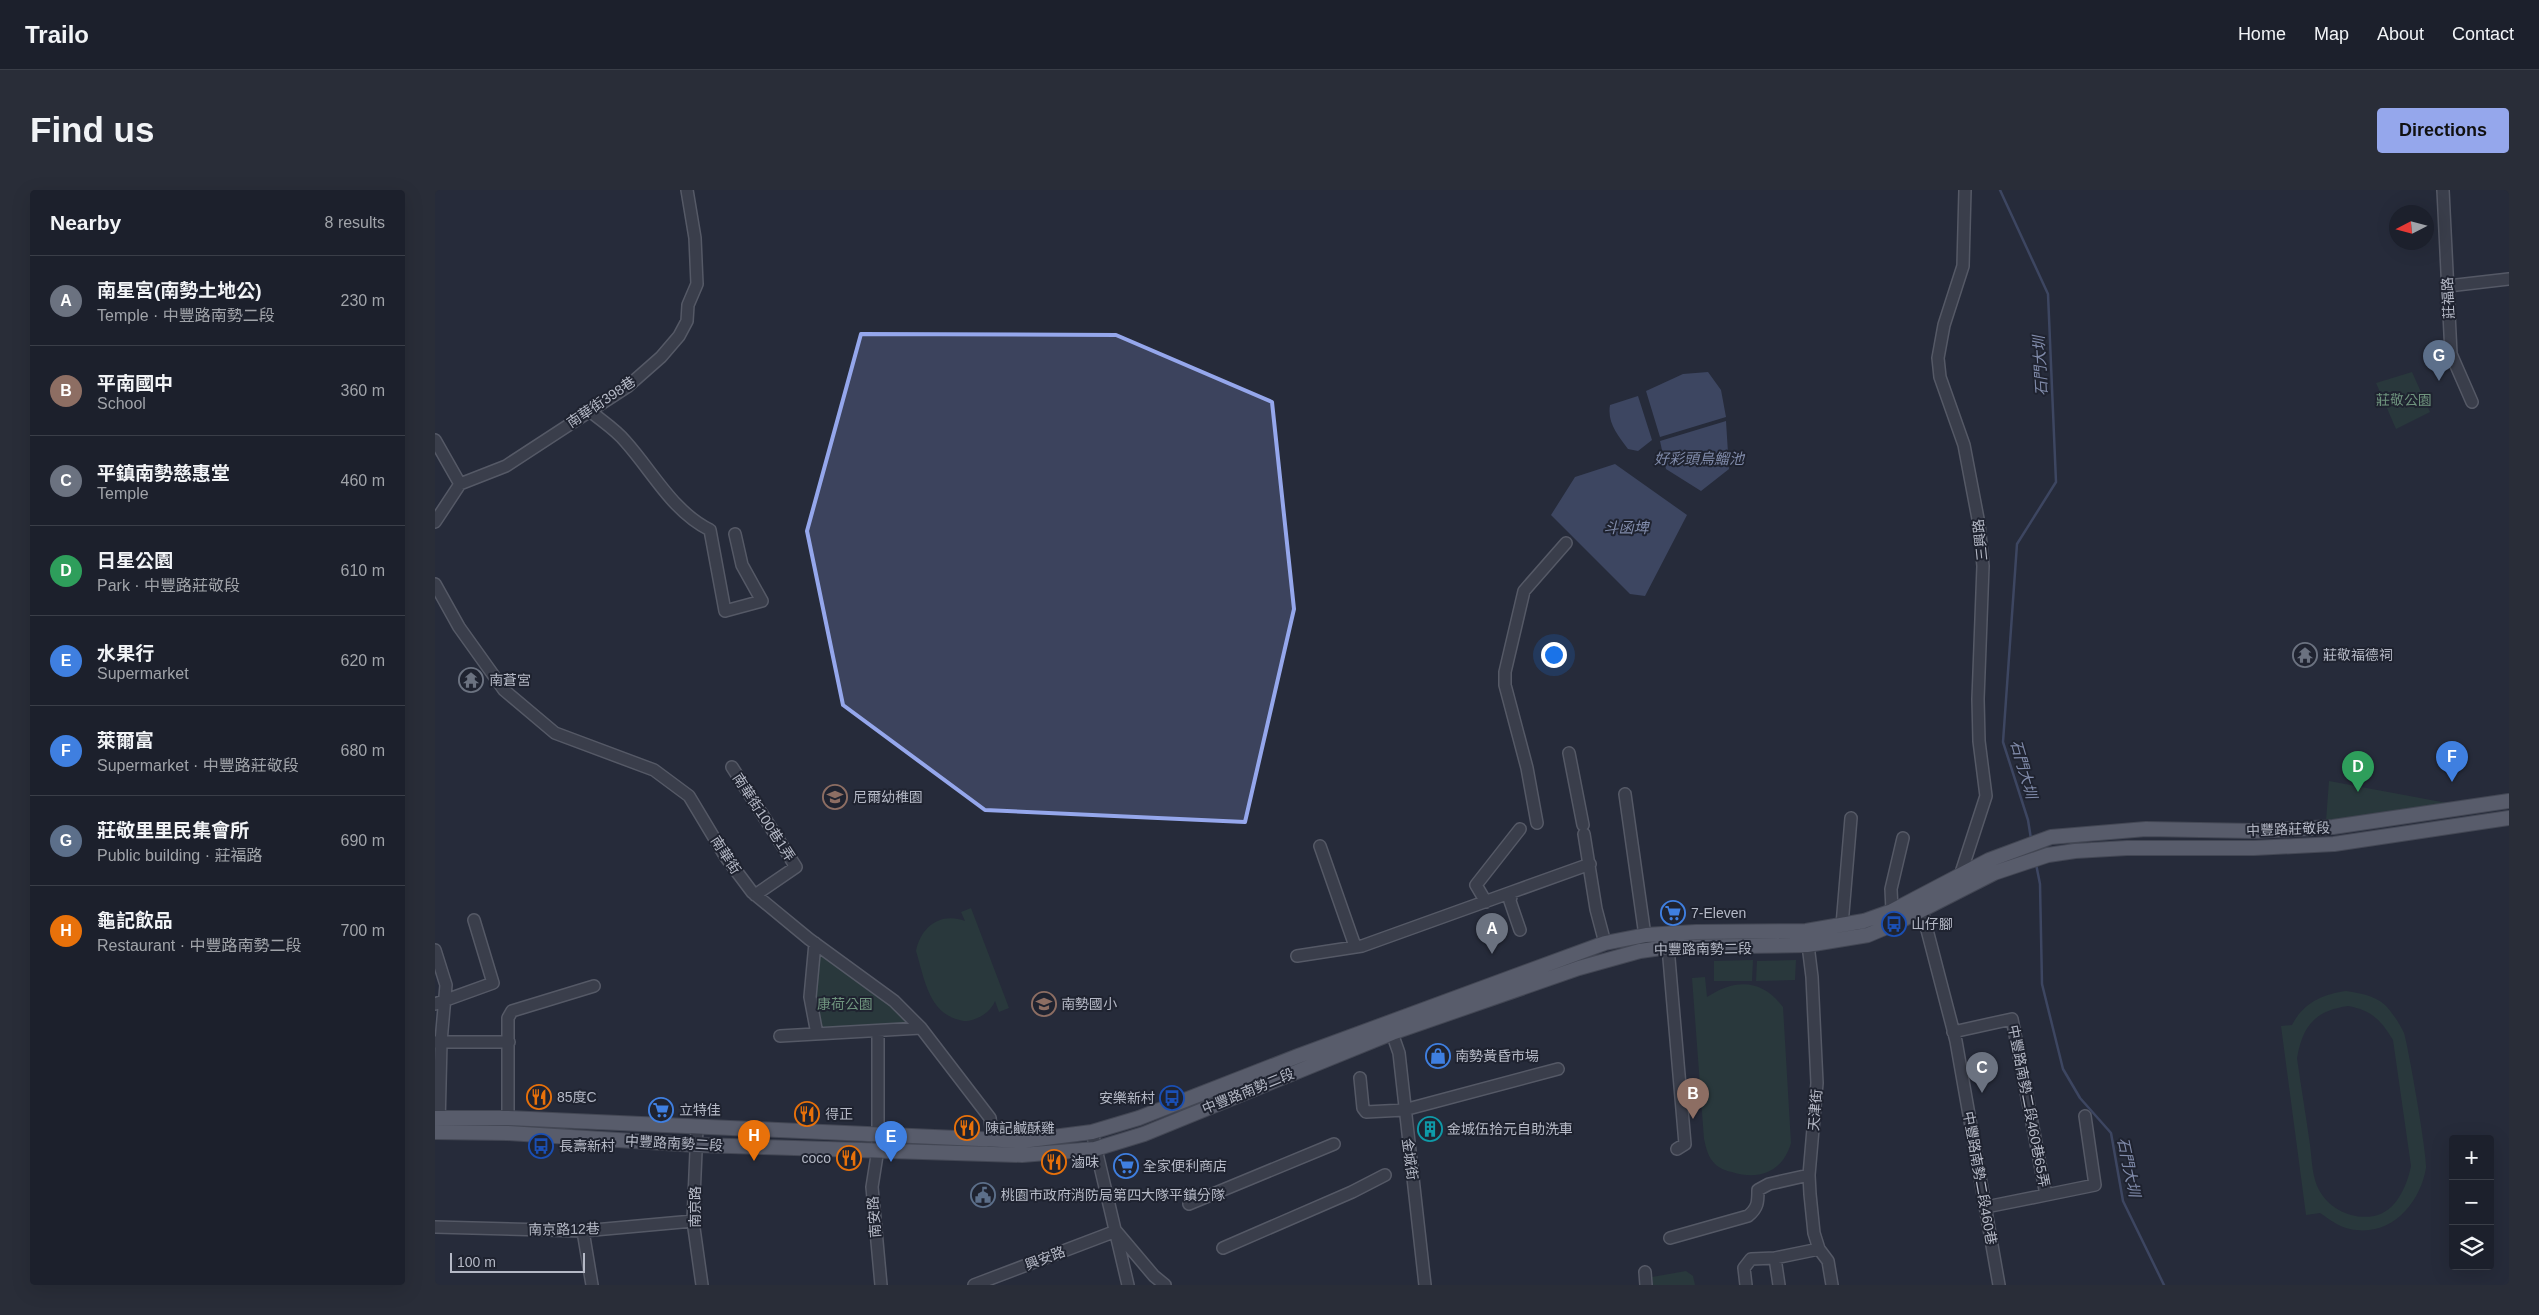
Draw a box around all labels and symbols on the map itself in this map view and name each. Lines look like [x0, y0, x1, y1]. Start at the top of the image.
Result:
north arrow [2389, 205, 2434, 250]
street label: 莊福路 [2439, 277, 2457, 319]
water label: 石門大圳 [2030, 334, 2050, 396]
pin: G [2423, 340, 2455, 381]
street label: 南華街398巷 [564, 373, 638, 431]
park label: 莊敬公園 [2376, 392, 2432, 408]
water label: 好彩頭烏鰡池 [1654, 450, 1746, 467]
street label: 三興路 [1970, 518, 1990, 562]
water label: 斗函埤 [1603, 519, 1650, 536]
your location [1541, 642, 1567, 668]
temple icon: 莊敬福德祠 [2292, 642, 2318, 668]
place label: 莊敬福德祠 [2323, 647, 2393, 663]
temple icon: 南蒼宮 [458, 667, 484, 693]
place label: 南蒼宮 [489, 672, 531, 688]
water label: 石門大圳 [2008, 738, 2041, 802]
pin: F [2436, 741, 2468, 782]
pin: D [2342, 751, 2374, 792]
street label: 南華街100巷1弄 [730, 770, 798, 864]
school or university icon: 尼爾幼稚園 [822, 784, 848, 810]
place label: 尼爾幼稚園 [853, 789, 923, 805]
street label: 中豐路莊敬段 [2246, 820, 2330, 838]
street label: 南華街 [708, 833, 744, 877]
supermarket icon: 7-Eleven [1660, 900, 1686, 926]
place label: 7-Eleven [1691, 905, 1746, 921]
bus stop icon: 山仔腳 [1881, 911, 1907, 937]
pin: A [1476, 913, 1508, 954]
place label: 山仔腳 [1911, 916, 1953, 932]
street label: 中豐路南勢二段 [1654, 940, 1752, 958]
school or university icon: 南勢國小 [1031, 991, 1057, 1017]
park label: 康荷公園 [817, 996, 873, 1012]
place label: 南勢國小 [1061, 996, 1117, 1012]
street label: 中豐路南勢二段460巷65弄 [2005, 1024, 2053, 1188]
shop icon: 南勢黃昏市場 [1425, 1043, 1451, 1069]
place label: 南勢黃昏市場 [1455, 1048, 1539, 1064]
pin: C [1966, 1052, 1998, 1093]
street label: 中豐路南勢二段 [1200, 1065, 1296, 1117]
pin: B [1677, 1078, 1709, 1119]
restaurant icon: 85度C [526, 1084, 552, 1110]
bus stop icon: 安樂新村 [1159, 1085, 1185, 1111]
street label: 天津街 [1805, 1088, 1825, 1132]
place label: 85度C [557, 1089, 597, 1105]
place label: 安樂新村 [1099, 1090, 1155, 1106]
supermarket icon: 立特佳 [648, 1097, 674, 1123]
restaurant icon: 得正 [794, 1101, 820, 1127]
place label: 立特佳 [679, 1102, 721, 1118]
place label: 得正 [825, 1106, 853, 1122]
street label: 中豐路南勢二段460巷 [1960, 1110, 2000, 1246]
restaurant icon: 陳記鹹酥雞 [954, 1115, 980, 1141]
building icon: 金城伍拾元自助洗車 [1417, 1116, 1443, 1142]
pin: H [738, 1120, 770, 1161]
place label: 陳記鹹酥雞 [985, 1120, 1055, 1136]
pin: E [875, 1121, 907, 1162]
place label: 金城伍拾元自助洗車 [1447, 1121, 1573, 1137]
street label: 中豐路南勢二段 [625, 1132, 723, 1154]
bus stop icon: 長壽新村 [528, 1133, 554, 1159]
water label: 石門大圳 [2114, 1136, 2144, 1200]
street label: 金城街 [1399, 1137, 1421, 1181]
place label: 長壽新村 [559, 1138, 615, 1154]
restaurant icon: coco [836, 1145, 862, 1171]
restaurant icon: 滷味 [1041, 1149, 1067, 1175]
place label: coco [801, 1150, 831, 1166]
supermarket icon: 全家便利商店 [1113, 1153, 1139, 1179]
place label: 滷味 [1071, 1154, 1099, 1170]
place label: 全家便利商店 [1143, 1158, 1227, 1174]
public building icon: 桃園市政府消防局第四大隊平鎮分隊 [970, 1182, 996, 1208]
street label: 南京路 [687, 1186, 703, 1228]
place label: 桃園市政府消防局第四大隊平鎮分隊 [1001, 1187, 1225, 1203]
street label: 南安路 [865, 1195, 883, 1239]
street label: 南京路12巷 [528, 1220, 600, 1238]
street label: 興安路 [1023, 1243, 1067, 1273]
scale bar [450, 1250, 585, 1273]

